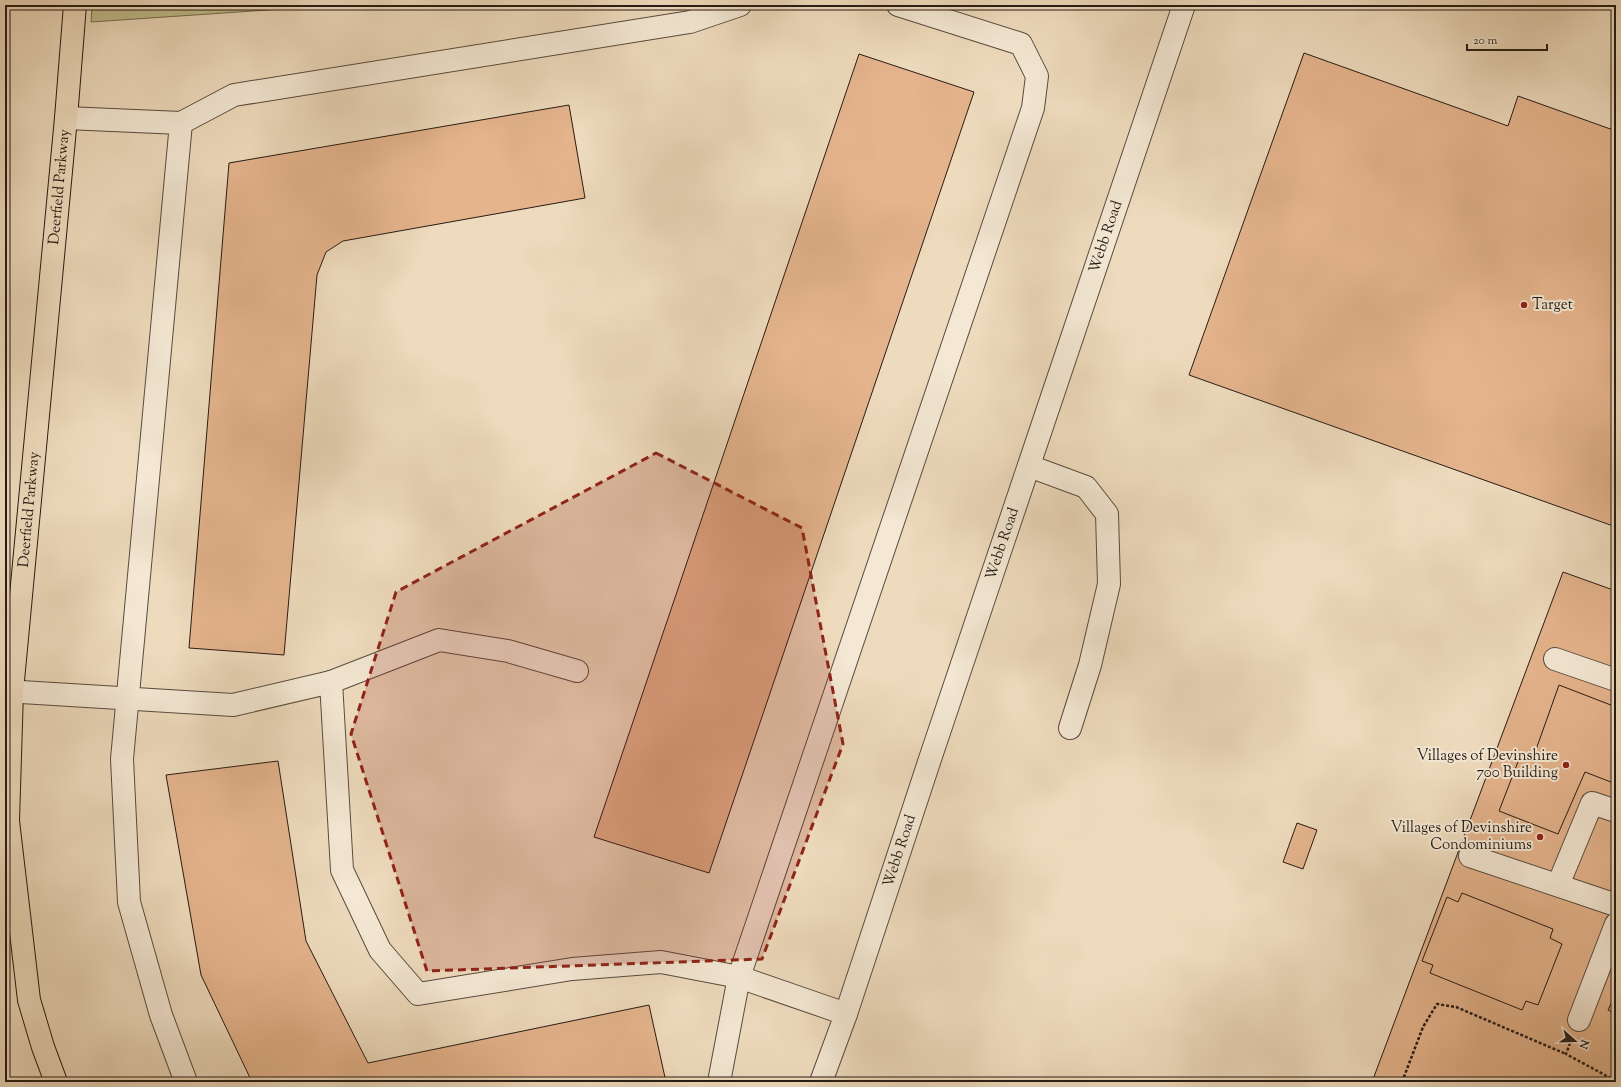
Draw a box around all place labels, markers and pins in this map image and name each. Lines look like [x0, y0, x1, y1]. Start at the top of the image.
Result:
place label: Target [1532, 295, 1573, 316]
marker: Target [1519, 300, 1529, 310]
place label: Villages of Devinshire 700 Building [1416, 746, 1558, 784]
marker: Villages of Devinshire 700 Building [1561, 760, 1571, 770]
place label: Villages of Devinshire Condominiums [1390, 818, 1532, 856]
marker: Villages of Devinshire Condominiums [1535, 832, 1545, 842]

